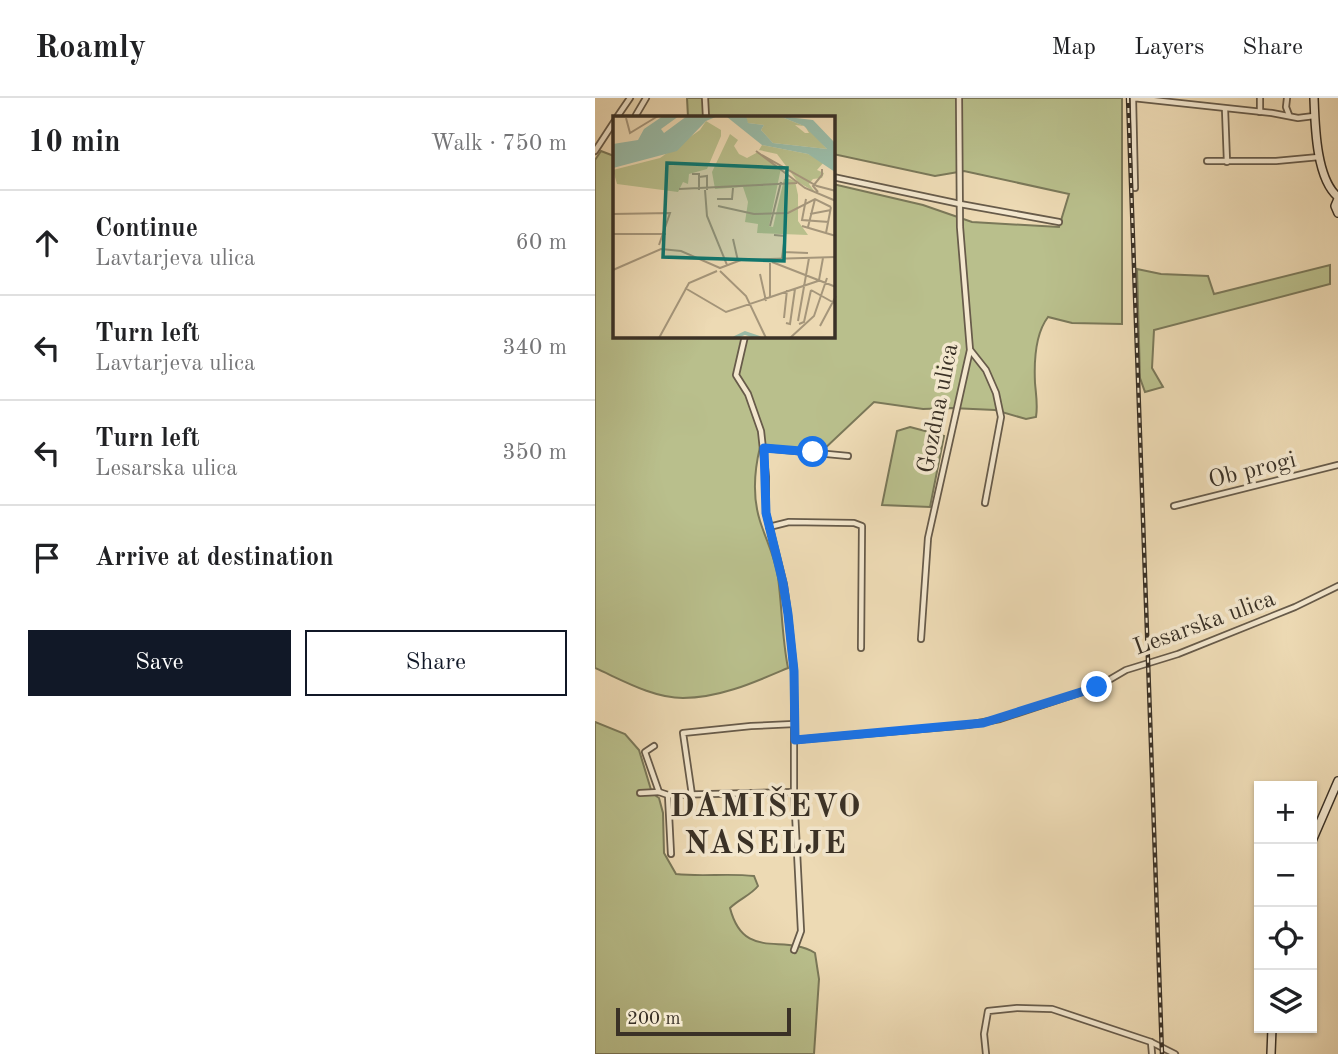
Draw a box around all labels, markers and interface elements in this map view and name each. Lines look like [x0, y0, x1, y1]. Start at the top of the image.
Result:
text: Roamly [35, 32, 146, 65]
text: Map [1052, 36, 1096, 60]
text: Layers [1134, 36, 1204, 60]
text: Share [1242, 36, 1303, 60]
inset map [613, 116, 835, 338]
text: 10 min [28, 128, 121, 158]
text: Walk · 750 m [431, 132, 567, 155]
text: Continue [95, 216, 198, 242]
icon: ahead [28, 224, 66, 262]
text: 60 m [516, 231, 567, 254]
text: Lavtarjeva ulica [95, 247, 255, 270]
text: Turn left [95, 321, 200, 347]
icon: left [28, 329, 66, 367]
text: 340 m [502, 336, 567, 359]
street label: Gozdna ulica [915, 341, 963, 475]
text: Lavtarjeva ulica [95, 352, 255, 375]
text: Turn left [95, 426, 200, 452]
icon: left [28, 434, 66, 472]
route start [797, 436, 828, 467]
text: 350 m [502, 441, 567, 464]
street label: Ob progi [1206, 448, 1299, 493]
text: Lesarska ulica [95, 457, 238, 480]
icon: arrive [28, 539, 66, 577]
text: Arrive at destination [95, 545, 334, 571]
street label: Lesarska ulica [1131, 587, 1279, 661]
button: Save [28, 630, 291, 696]
button: Share [305, 630, 567, 696]
route end [1081, 671, 1112, 702]
map controls [1254, 781, 1317, 1033]
button: + [1254, 781, 1317, 844]
district label: DAMIŠEVO NASELJE [669, 785, 863, 861]
button: − [1254, 844, 1317, 907]
button: locate [1254, 907, 1317, 970]
button: layers [1254, 970, 1317, 1033]
scale bar [616, 1005, 791, 1037]
text: 200 m [627, 1010, 680, 1029]

